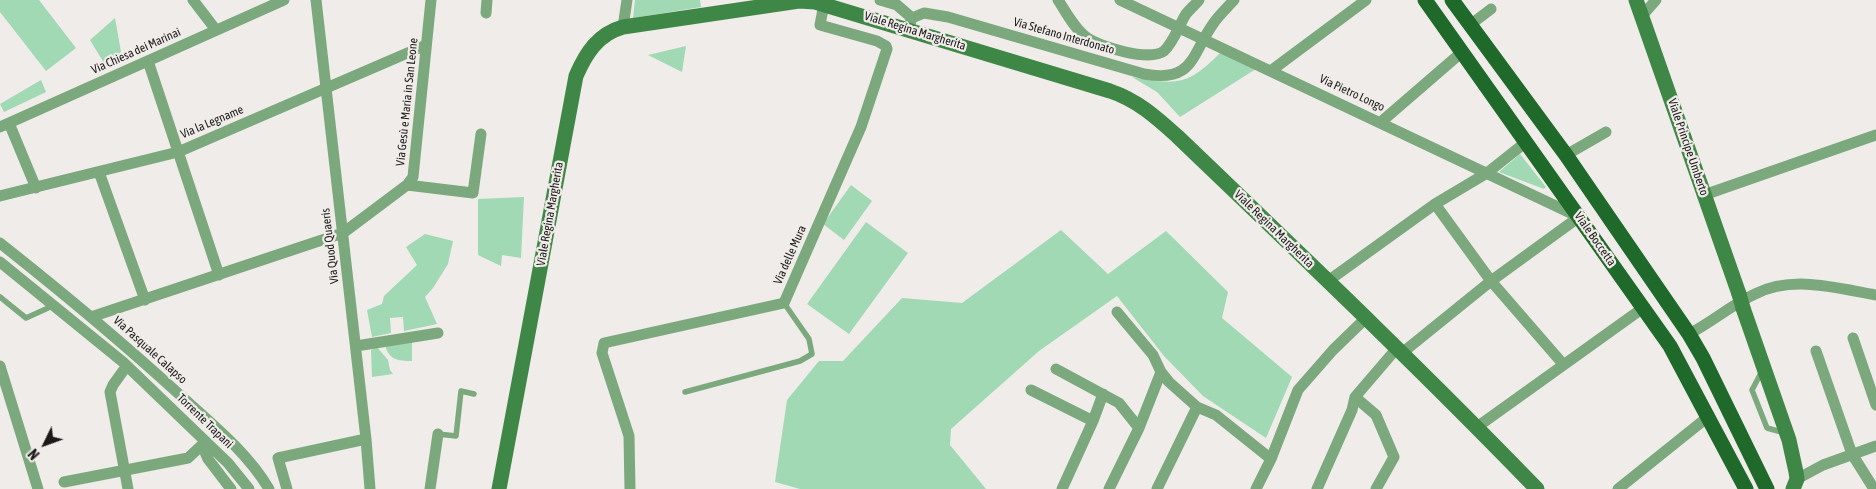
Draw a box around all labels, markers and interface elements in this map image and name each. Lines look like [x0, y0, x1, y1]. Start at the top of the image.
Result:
street label: Viale Regina Margherita [863, 9, 967, 53]
street label: Via Stefano Interdonato [1012, 15, 1116, 57]
street label: Via Chiesa dei Marinai [89, 25, 183, 77]
street label: Via Gesù e Maria in San Leone [393, 37, 421, 167]
street label: Via Pietro Longo [1317, 72, 1387, 114]
street label: Viale Principe Umberto [1665, 97, 1711, 197]
street label: Via la Legname [178, 102, 246, 142]
street label: Viale Regina Margherita [534, 161, 566, 267]
street label: Viale Regina Margherita [1231, 187, 1317, 271]
street label: Via Quod Quaeris [318, 207, 342, 285]
street label: Viale Boccetta [1571, 209, 1619, 269]
street label: Via delle Mura [771, 223, 809, 287]
street label: Via Pasquale Calapso [110, 313, 190, 387]
street label: Torrente Trapani [174, 391, 236, 451]
north arrow [20, 419, 70, 469]
text: N [25, 446, 43, 462]

